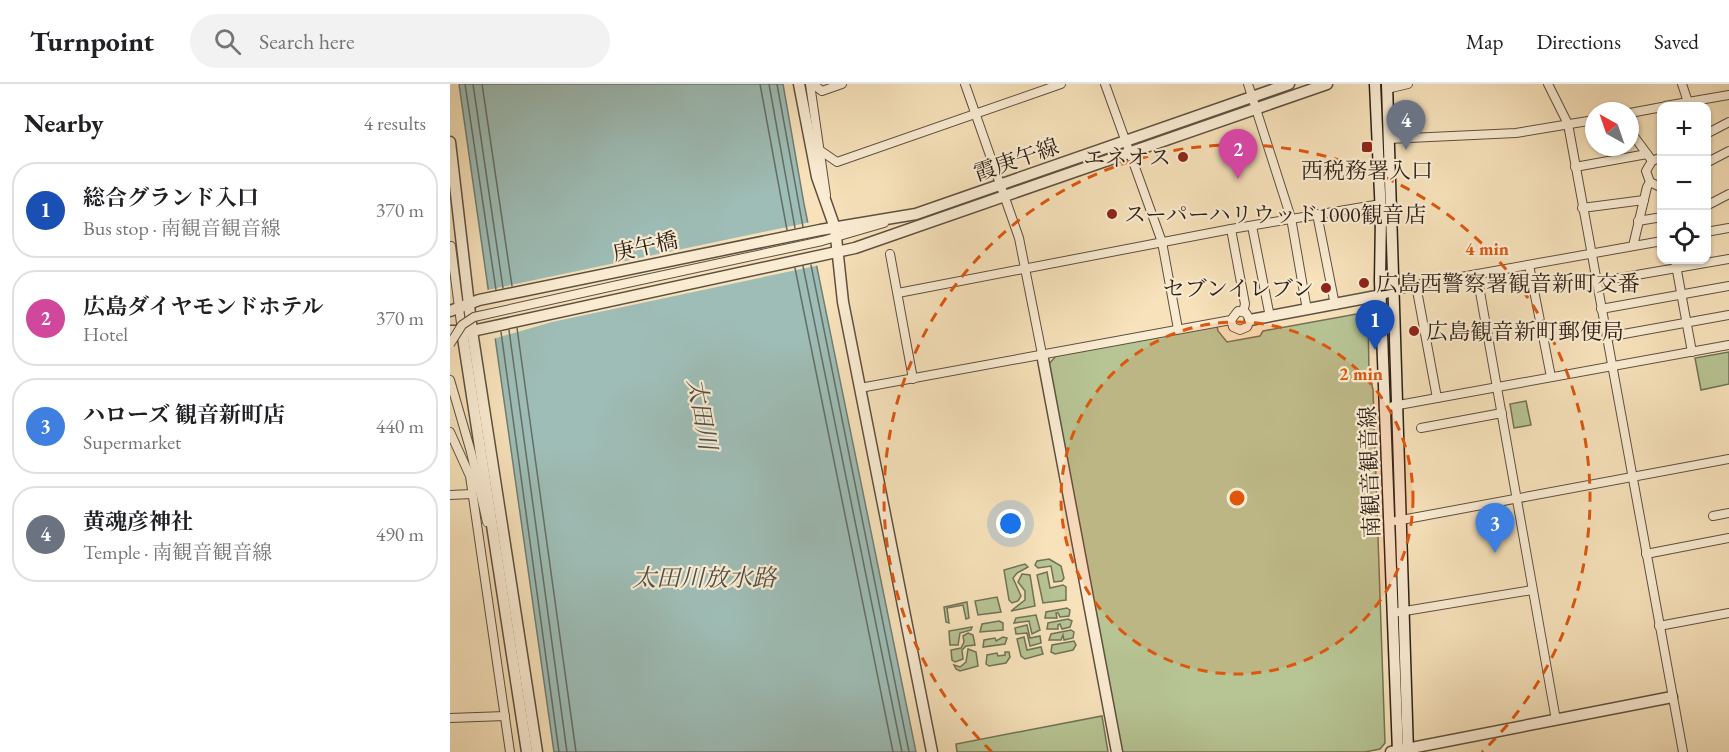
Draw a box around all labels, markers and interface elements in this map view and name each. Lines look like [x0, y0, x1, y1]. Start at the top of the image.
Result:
search box [190, 14, 610, 68]
text: Turnpoint [30, 23, 154, 59]
icon: search [211, 25, 244, 58]
text: Search here [259, 27, 355, 56]
text: Map [1466, 28, 1503, 55]
text: Directions [1536, 28, 1621, 55]
text: Saved [1654, 28, 1699, 55]
pin: 4 [1386, 100, 1426, 150]
north arrow [1585, 102, 1639, 156]
map controls [1657, 102, 1711, 264]
button: + [1657, 102, 1711, 156]
text: Nearby [24, 106, 104, 140]
text: 4 results [363, 110, 426, 136]
pin: 2 [1218, 130, 1258, 179]
street label: 霞庚午線 [970, 131, 1062, 188]
marker: 西税務署入口 [1360, 140, 1374, 154]
place label: エネオス [1083, 143, 1171, 172]
marker: エネオス [1176, 150, 1190, 164]
place label: 西税務署入口 [1301, 156, 1433, 185]
button: − [1657, 156, 1711, 210]
text: 総合グランド入口 [83, 183, 259, 212]
text: 1 [40, 197, 51, 223]
text: 370 m [376, 197, 424, 223]
place label: スーパーハリウッド1000観音店 [1124, 200, 1427, 229]
marker: スーパーハリウッド1000観音店 [1105, 207, 1119, 221]
button: locate [1657, 210, 1711, 264]
text: Bus stop · 南観音観音線 [83, 215, 281, 241]
street label: 庚午橋 [610, 225, 680, 268]
text: 4 min [1465, 237, 1509, 260]
place label: 広島西警察署観音新町交番 [1376, 269, 1640, 298]
place label: セブンイレブン [1163, 274, 1314, 303]
marker: 広島西警察署観音新町交番 [1357, 276, 1371, 290]
marker: セブンイレブン [1319, 281, 1333, 295]
text: 広島ダイヤモンドホテル [83, 292, 323, 321]
pin: 1 [1356, 300, 1394, 350]
text: 2 [40, 305, 51, 331]
text: 370 m [376, 305, 424, 331]
place label: 広島観音新町郵便局 [1426, 317, 1624, 346]
text: Hotel [83, 321, 128, 347]
marker: 広島観音新町郵便局 [1407, 324, 1421, 338]
text: 2 min [1339, 362, 1383, 385]
water label: 太田川 [681, 376, 725, 455]
text: ハローズ 観音新町店 [83, 400, 285, 429]
street label: 南観音観音線 [1353, 406, 1386, 538]
text: 3 [40, 413, 51, 439]
text: 440 m [376, 413, 424, 439]
text: Supermarket [83, 429, 181, 455]
centre of rings [1227, 488, 1247, 508]
pin: 3 [1476, 504, 1514, 553]
text: 黄魂彦神社 [83, 507, 193, 536]
your location [996, 509, 1025, 538]
text: 4 [40, 521, 51, 547]
text: 490 m [376, 521, 424, 547]
text: Temple · 南観音観音線 [83, 539, 272, 565]
water label: 太田川放水路 [632, 562, 778, 593]

